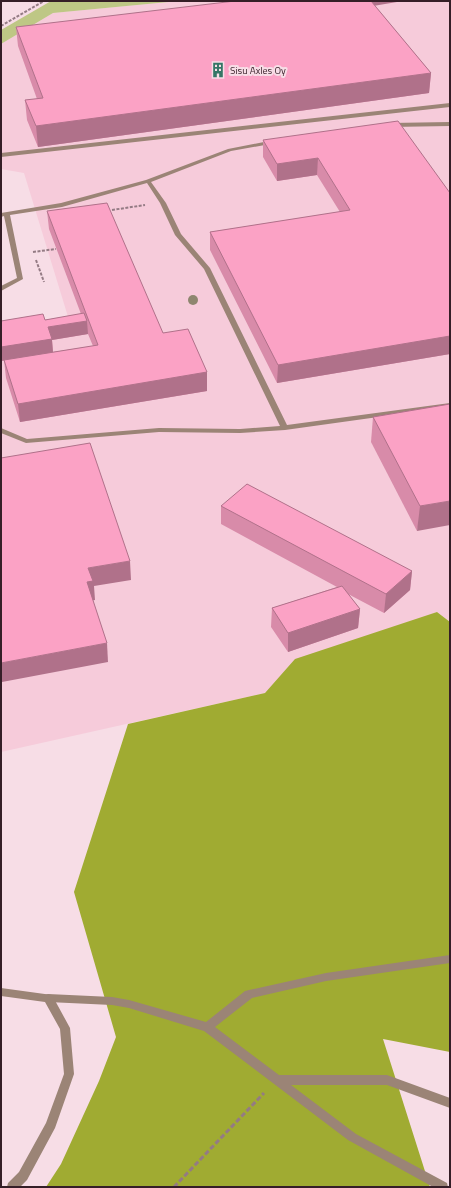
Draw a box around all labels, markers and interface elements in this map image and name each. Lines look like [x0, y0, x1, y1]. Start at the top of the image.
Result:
building icon: Sisu Axles Oy [209, 61, 227, 79]
place label: Sisu Axles Oy [230, 63, 286, 78]

